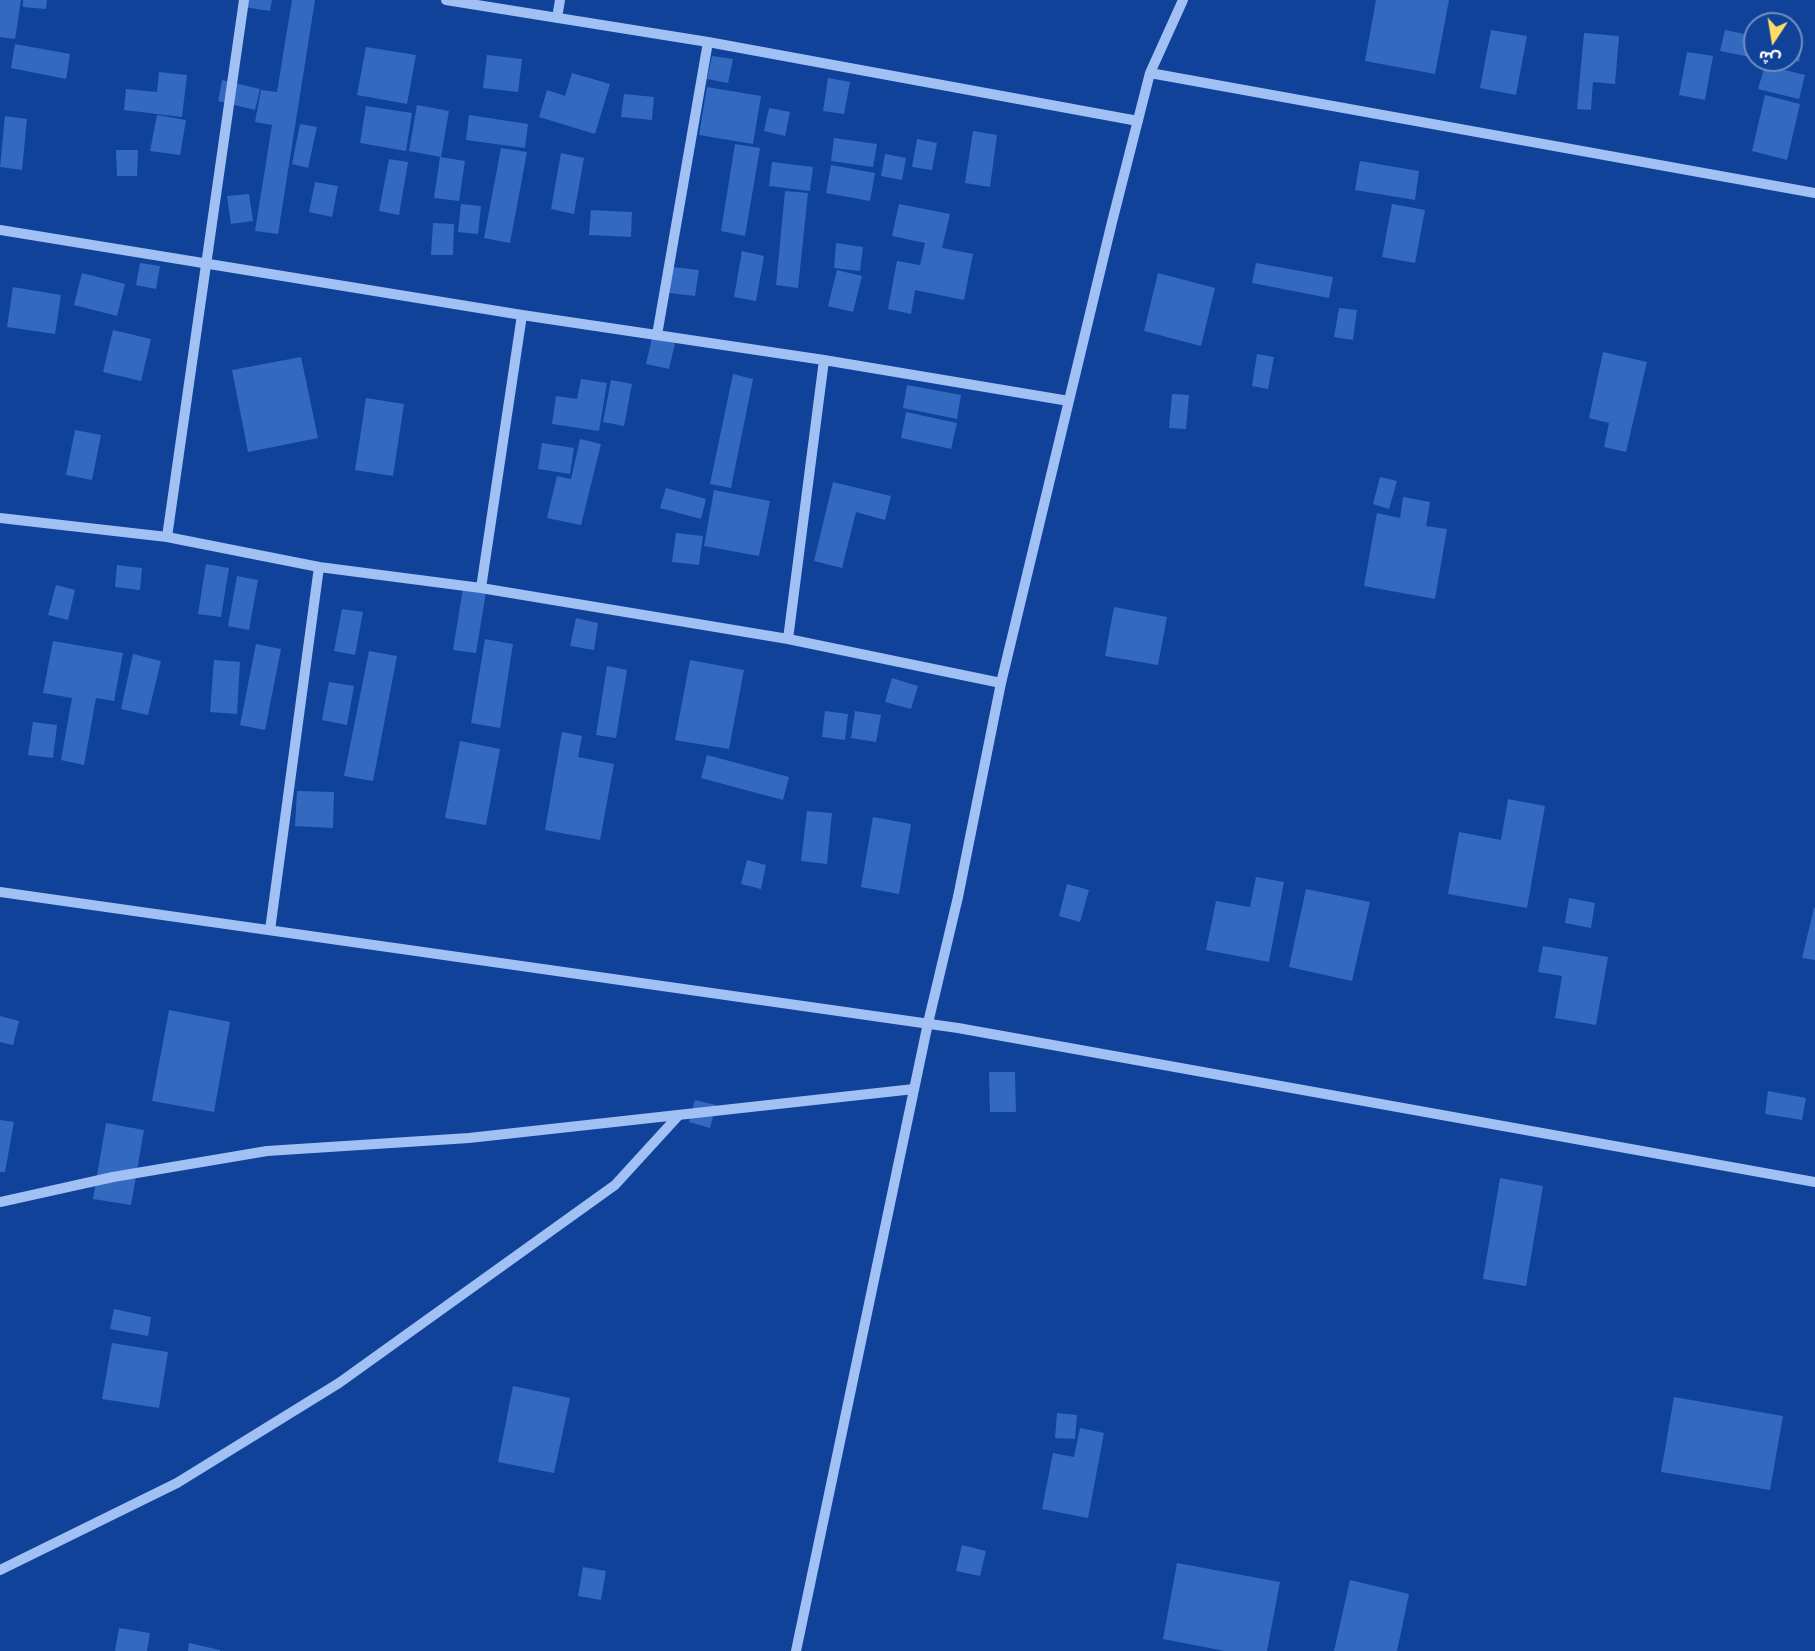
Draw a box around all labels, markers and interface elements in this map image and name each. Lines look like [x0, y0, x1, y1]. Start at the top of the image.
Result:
north arrow [1743, 12, 1803, 72]
text: ش [1756, 45, 1783, 72]

